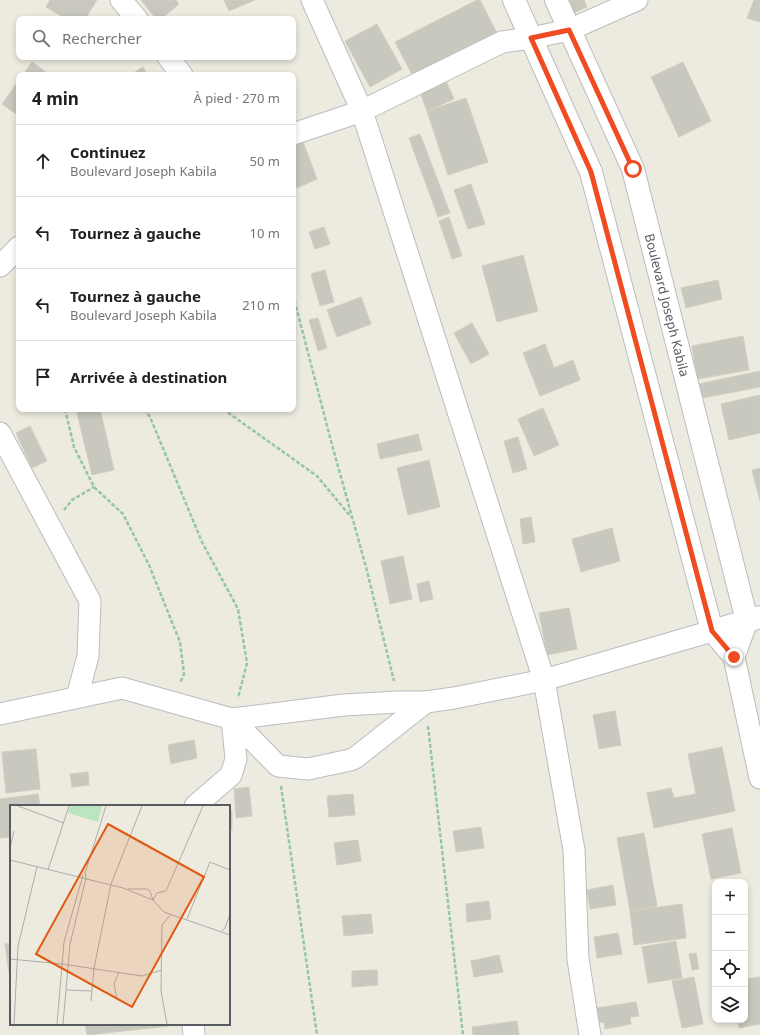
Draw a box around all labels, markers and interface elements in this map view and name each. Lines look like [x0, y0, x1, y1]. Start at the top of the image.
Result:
search box [16, 16, 296, 60]
icon: search [30, 27, 52, 49]
text: Rechercher [62, 28, 142, 48]
text: 4 min [32, 87, 79, 110]
text: À pied · 270 m [194, 89, 280, 107]
text: Continuez [70, 142, 145, 162]
icon: ahead [32, 150, 54, 172]
text: 50 m [250, 152, 280, 170]
route start [624, 160, 642, 178]
text: Boulevard Joseph Kabila [70, 162, 217, 180]
icon: left [32, 222, 54, 244]
text: Tournez à gauche [70, 223, 201, 243]
text: 10 m [250, 224, 280, 242]
street label: Boulevard Joseph Kabila [641, 232, 694, 379]
text: Tournez à gauche [70, 286, 201, 306]
icon: left [32, 294, 54, 316]
text: 210 m [242, 296, 280, 314]
text: Boulevard Joseph Kabila [70, 306, 217, 324]
icon: arrive [32, 366, 54, 388]
text: Arrivée à destination [70, 367, 227, 387]
route end [725, 648, 743, 666]
inset map [10, 805, 230, 1025]
map controls [712, 879, 748, 1023]
button: + [712, 879, 748, 915]
button: − [712, 915, 748, 951]
button: locate [712, 951, 748, 987]
button: layers [712, 987, 748, 1023]

